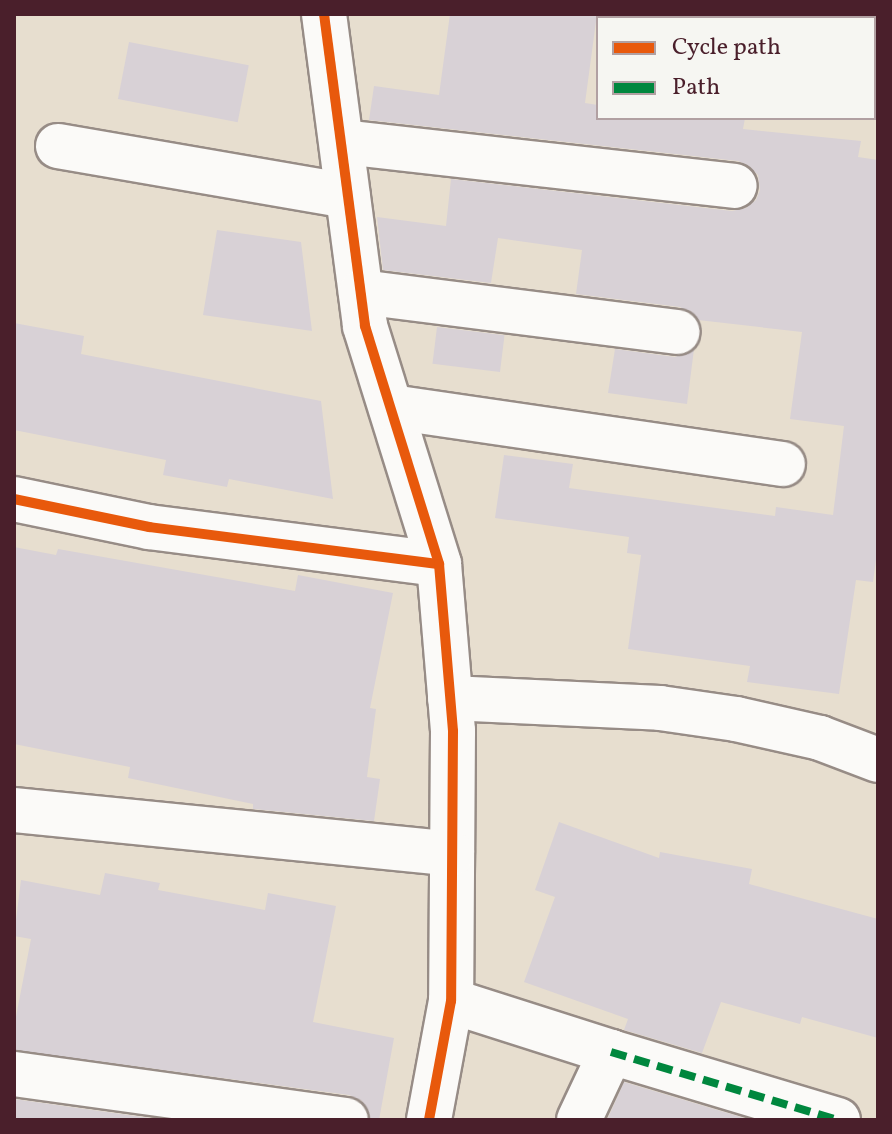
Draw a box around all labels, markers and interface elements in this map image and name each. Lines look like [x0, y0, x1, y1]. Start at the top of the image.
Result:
legend [596, 16, 876, 120]
text: Cycle path [672, 31, 781, 65]
text: Path [672, 71, 720, 105]

